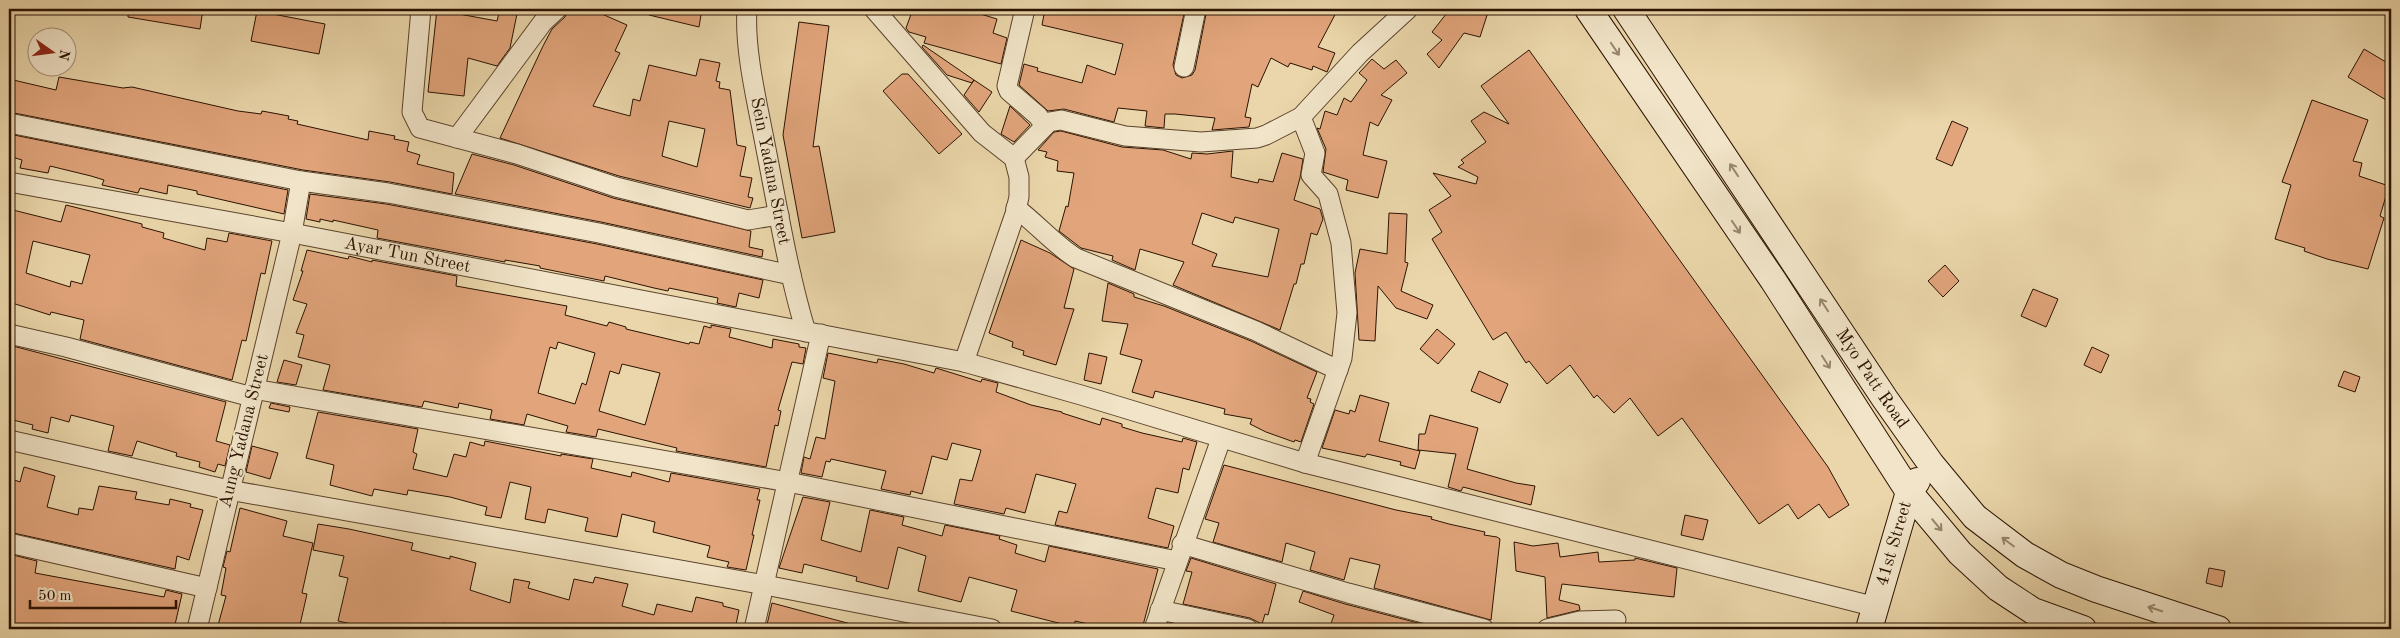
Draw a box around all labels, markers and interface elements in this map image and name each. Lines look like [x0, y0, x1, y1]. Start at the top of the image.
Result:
north arrow [28, 28, 78, 78]
one-way arrow [1610, 42, 1620, 56]
text: N [55, 48, 72, 62]
street label: Sein Yadana Street [747, 96, 793, 246]
one-way arrow [1728, 163, 1738, 177]
one-way arrow [1731, 219, 1741, 233]
street label: Ayar Tun Street [343, 234, 472, 276]
one-way arrow [1818, 298, 1829, 312]
street label: Myo Patt Road [1832, 326, 1912, 432]
street label: Aung Yadana Street [216, 352, 272, 510]
one-way arrow [1821, 355, 1831, 369]
street label: 41st Street [1873, 499, 1915, 588]
one-way arrow [1931, 519, 1942, 532]
one-way arrow [2001, 537, 2015, 547]
scale bar [30, 578, 176, 610]
text: 50 m [38, 589, 72, 604]
one-way arrow [2148, 604, 2164, 613]

